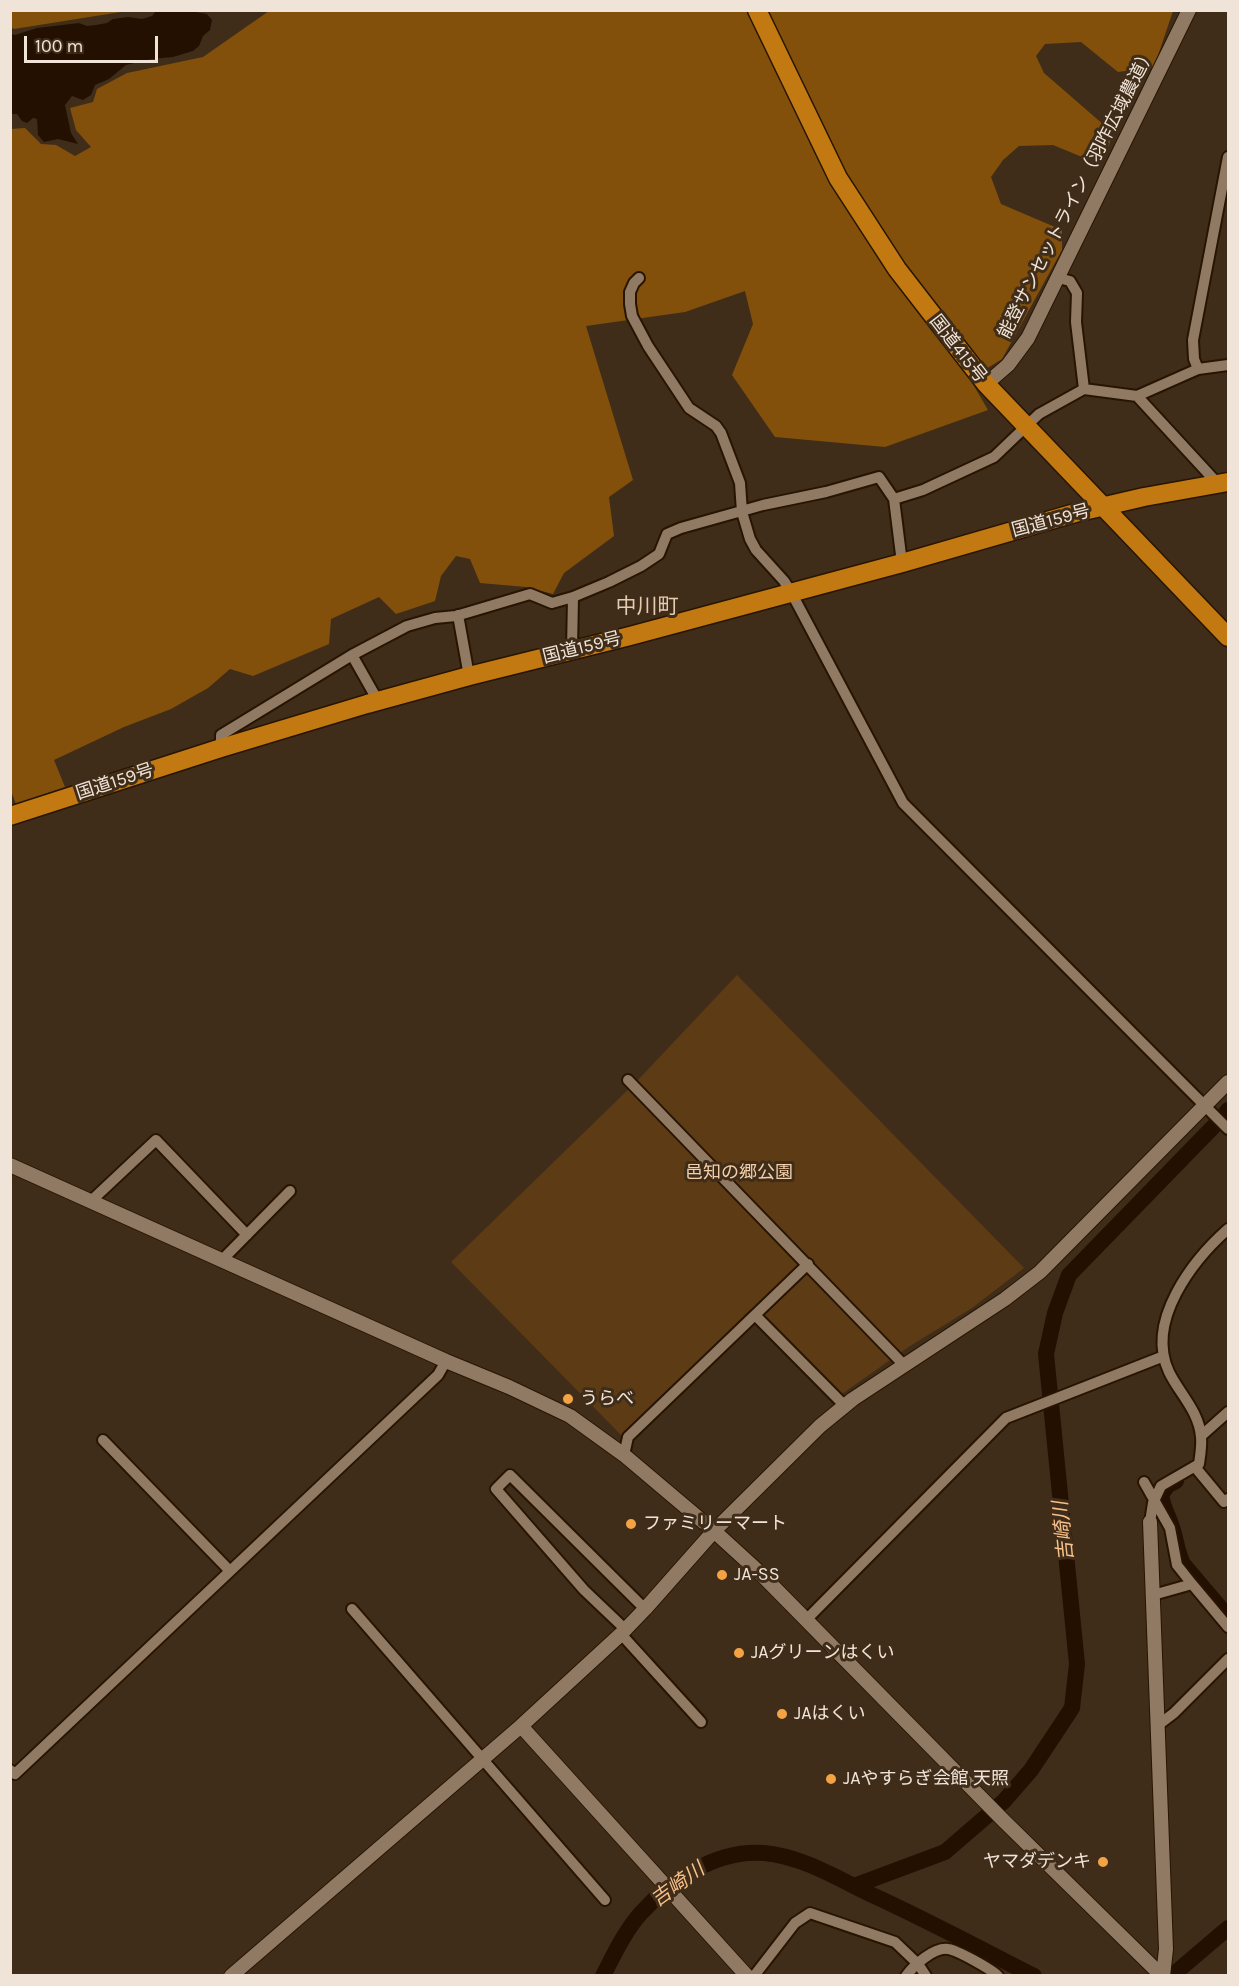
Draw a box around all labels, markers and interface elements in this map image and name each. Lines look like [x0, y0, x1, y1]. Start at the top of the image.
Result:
scale bar [27, 24, 160, 62]
text: 100 m [35, 35, 83, 57]
street label: 能登サンセットライン（羽咋広域農道） [994, 44, 1160, 342]
street label: 国道415号 [925, 311, 991, 387]
street label: 国道159号 [1009, 500, 1093, 542]
district label: 中川町 [616, 594, 678, 620]
street label: 国道159号 [540, 628, 624, 668]
street label: 国道159号 [73, 759, 157, 805]
park label: 邑知の郷公園 [685, 1162, 793, 1184]
place label: うらべ [580, 1388, 634, 1410]
marker: うらべ [561, 1392, 575, 1406]
water label: 吉崎川 [1049, 1500, 1079, 1562]
place label: ファミリーマート [643, 1513, 787, 1535]
marker: ファミリーマート [624, 1517, 638, 1531]
place label: JA-SS [734, 1564, 780, 1586]
marker: JA-SS [715, 1568, 729, 1582]
place label: JAグリーンはくい [751, 1642, 895, 1664]
marker: JAグリーンはくい [732, 1646, 746, 1660]
place label: JAはくい [794, 1703, 866, 1725]
marker: JAはくい [775, 1707, 789, 1721]
place label: JAやすらぎ会館 天照 [843, 1768, 1009, 1790]
marker: JAやすらぎ会館 天照 [824, 1772, 838, 1786]
place label: ヤマダデンキ [983, 1851, 1091, 1873]
marker: ヤマダデンキ [1096, 1855, 1110, 1869]
water label: 吉崎川 [647, 1858, 709, 1912]

